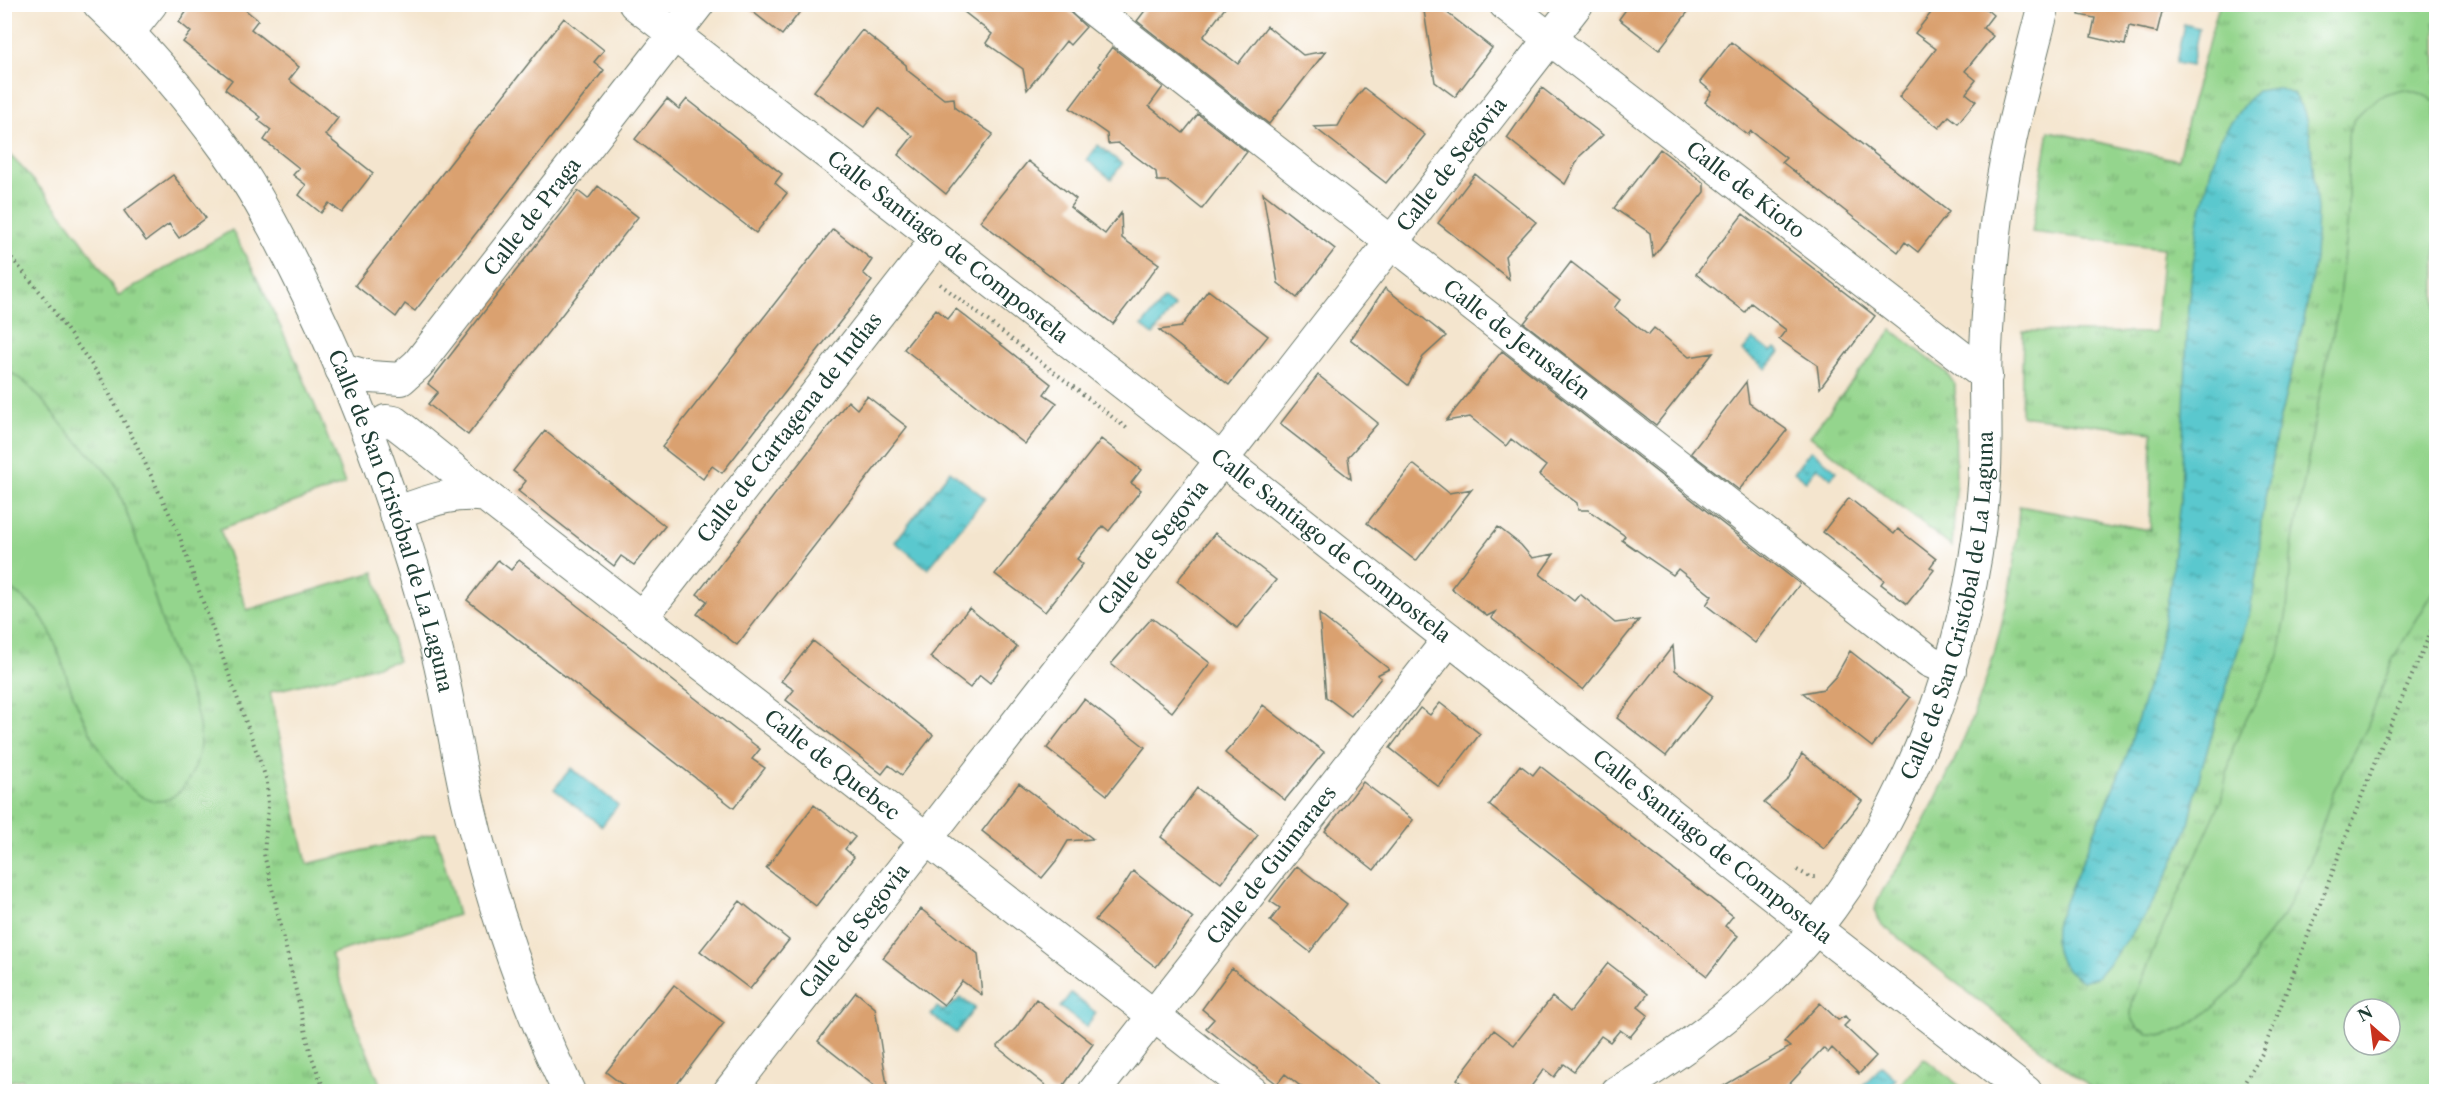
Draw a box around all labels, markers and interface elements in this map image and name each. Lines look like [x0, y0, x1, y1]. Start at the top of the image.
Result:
street label: Calle de Segovia [1391, 91, 1512, 236]
street label: Calle de Kioto [1681, 136, 1810, 243]
street label: Calle Santiago de Compostela [823, 145, 1074, 349]
street label: Calle de Praga [478, 152, 586, 281]
street label: Calle de Jerusalén [1439, 274, 1595, 404]
street label: Calle de Cartagena de Indias [692, 307, 887, 548]
street label: Calle de San Cristóbal de La Laguna [323, 346, 459, 695]
street label: Calle de San Cristóbal de La Laguna [1895, 430, 1998, 784]
street label: Calle Santiago de Compostela [1206, 443, 1457, 648]
street label: Calle de Segovia [1093, 474, 1214, 620]
street label: Calle de Quebec [759, 704, 905, 825]
street label: Calle Santiago de Compostela [1588, 744, 1838, 949]
street label: Calle de Guimaraes [1201, 781, 1341, 949]
street label: Calle de Segovia [794, 858, 915, 1003]
north arrow [2342, 997, 2402, 1057]
text: N [2354, 1002, 2376, 1026]

